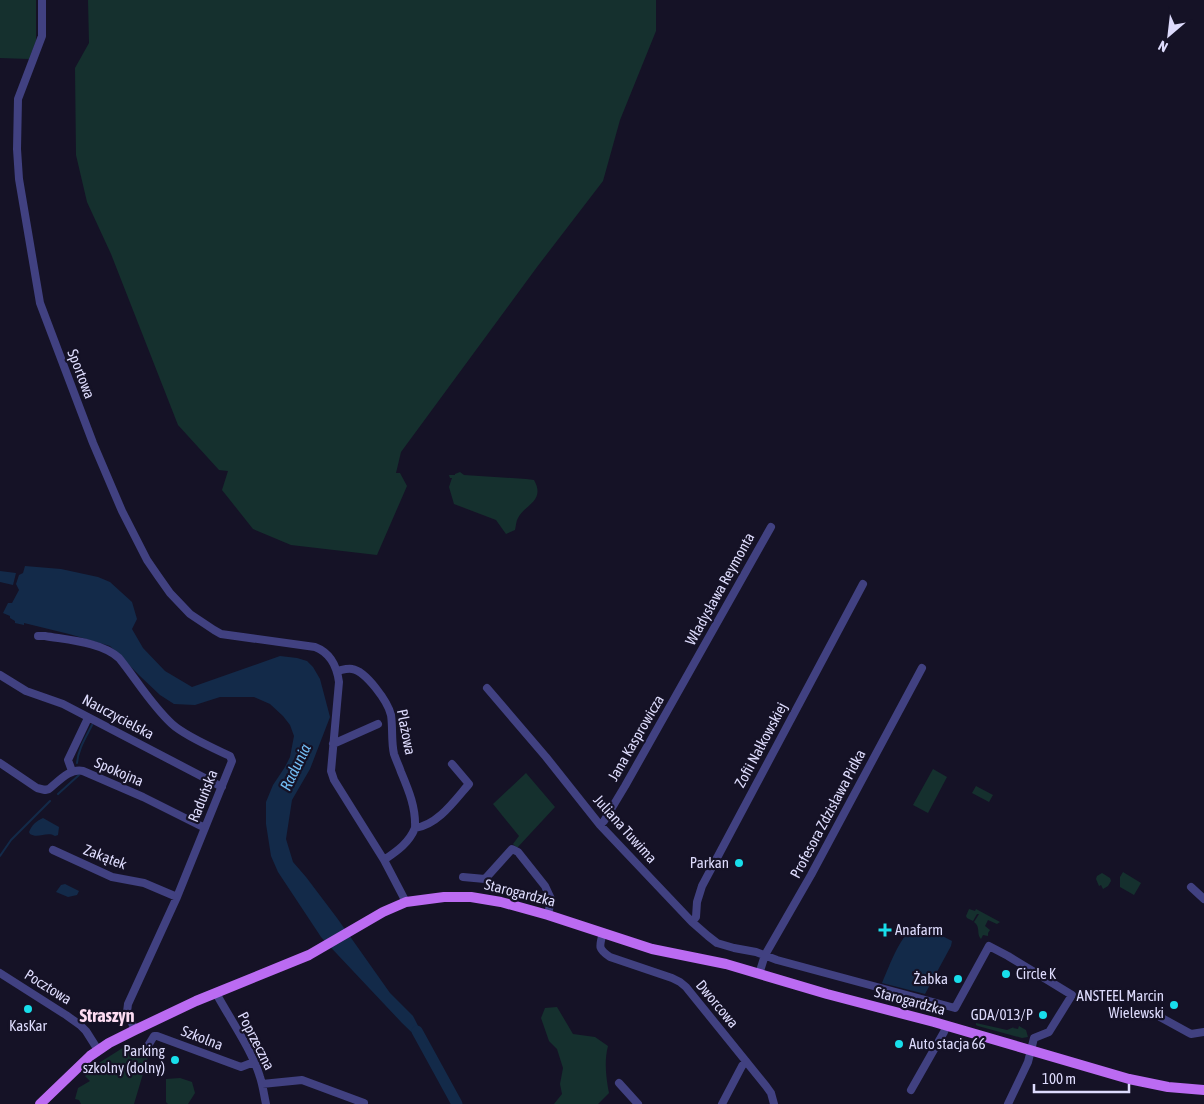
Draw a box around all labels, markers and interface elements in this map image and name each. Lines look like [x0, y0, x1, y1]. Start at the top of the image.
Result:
north arrow [1144, 10, 1194, 60]
text: N [1155, 37, 1170, 55]
street label: Sportowa [64, 347, 99, 401]
street label: Władysława Reymonta [682, 530, 758, 648]
street label: Nauczycielska [79, 691, 157, 743]
street label: Jana Kasprowicza [604, 692, 667, 784]
street label: Zofii Nałkowskiej [731, 699, 790, 790]
street label: Plażowa [394, 708, 419, 756]
water label: Radunia [276, 740, 314, 793]
street label: Profesora Zdzisława Pidka [786, 747, 869, 881]
street label: Spokojna [92, 754, 146, 789]
street label: Raduńska [184, 767, 221, 824]
street label: Juliana Tuwima [590, 791, 660, 866]
street label: Zakątek [81, 841, 130, 873]
place label: Parkan [690, 854, 729, 871]
marker: Parkan [733, 857, 745, 869]
street label: Starogardzka [483, 875, 557, 910]
place label: Anafarm [895, 921, 943, 938]
marker: Anafarm [879, 924, 891, 936]
place label: Circle K [1016, 965, 1057, 982]
street label: Pocztowa [22, 966, 75, 1008]
marker: Circle K [1000, 968, 1012, 980]
place label: Żabka [914, 970, 948, 987]
marker: Żabka [952, 973, 964, 985]
street label: Dworcowa [693, 976, 742, 1031]
street label: Starogardzka [873, 983, 947, 1018]
place label: ANSTEEL Marcin Wielewski [1077, 987, 1164, 1021]
marker: ANSTEEL Marcin Wielewski [1168, 999, 1180, 1011]
marker: KasKar [22, 1003, 34, 1015]
district label: Straszyn [79, 1005, 135, 1026]
place label: GDA/013/P [971, 1006, 1033, 1023]
street label: Poprzeczna [235, 1009, 278, 1073]
marker: GDA/013/P [1037, 1009, 1049, 1021]
place label: KasKar [9, 1017, 47, 1034]
street label: Szkolna [179, 1022, 225, 1053]
place label: Auto stacja 66 [909, 1035, 986, 1052]
marker: Auto stacja 66 [893, 1038, 905, 1050]
place label: Parking szkolny (dolny) [83, 1042, 166, 1076]
marker: Parking szkolny (dolny) [169, 1054, 181, 1066]
scale bar [1034, 1062, 1129, 1094]
text: 100 m [1042, 1070, 1076, 1087]

